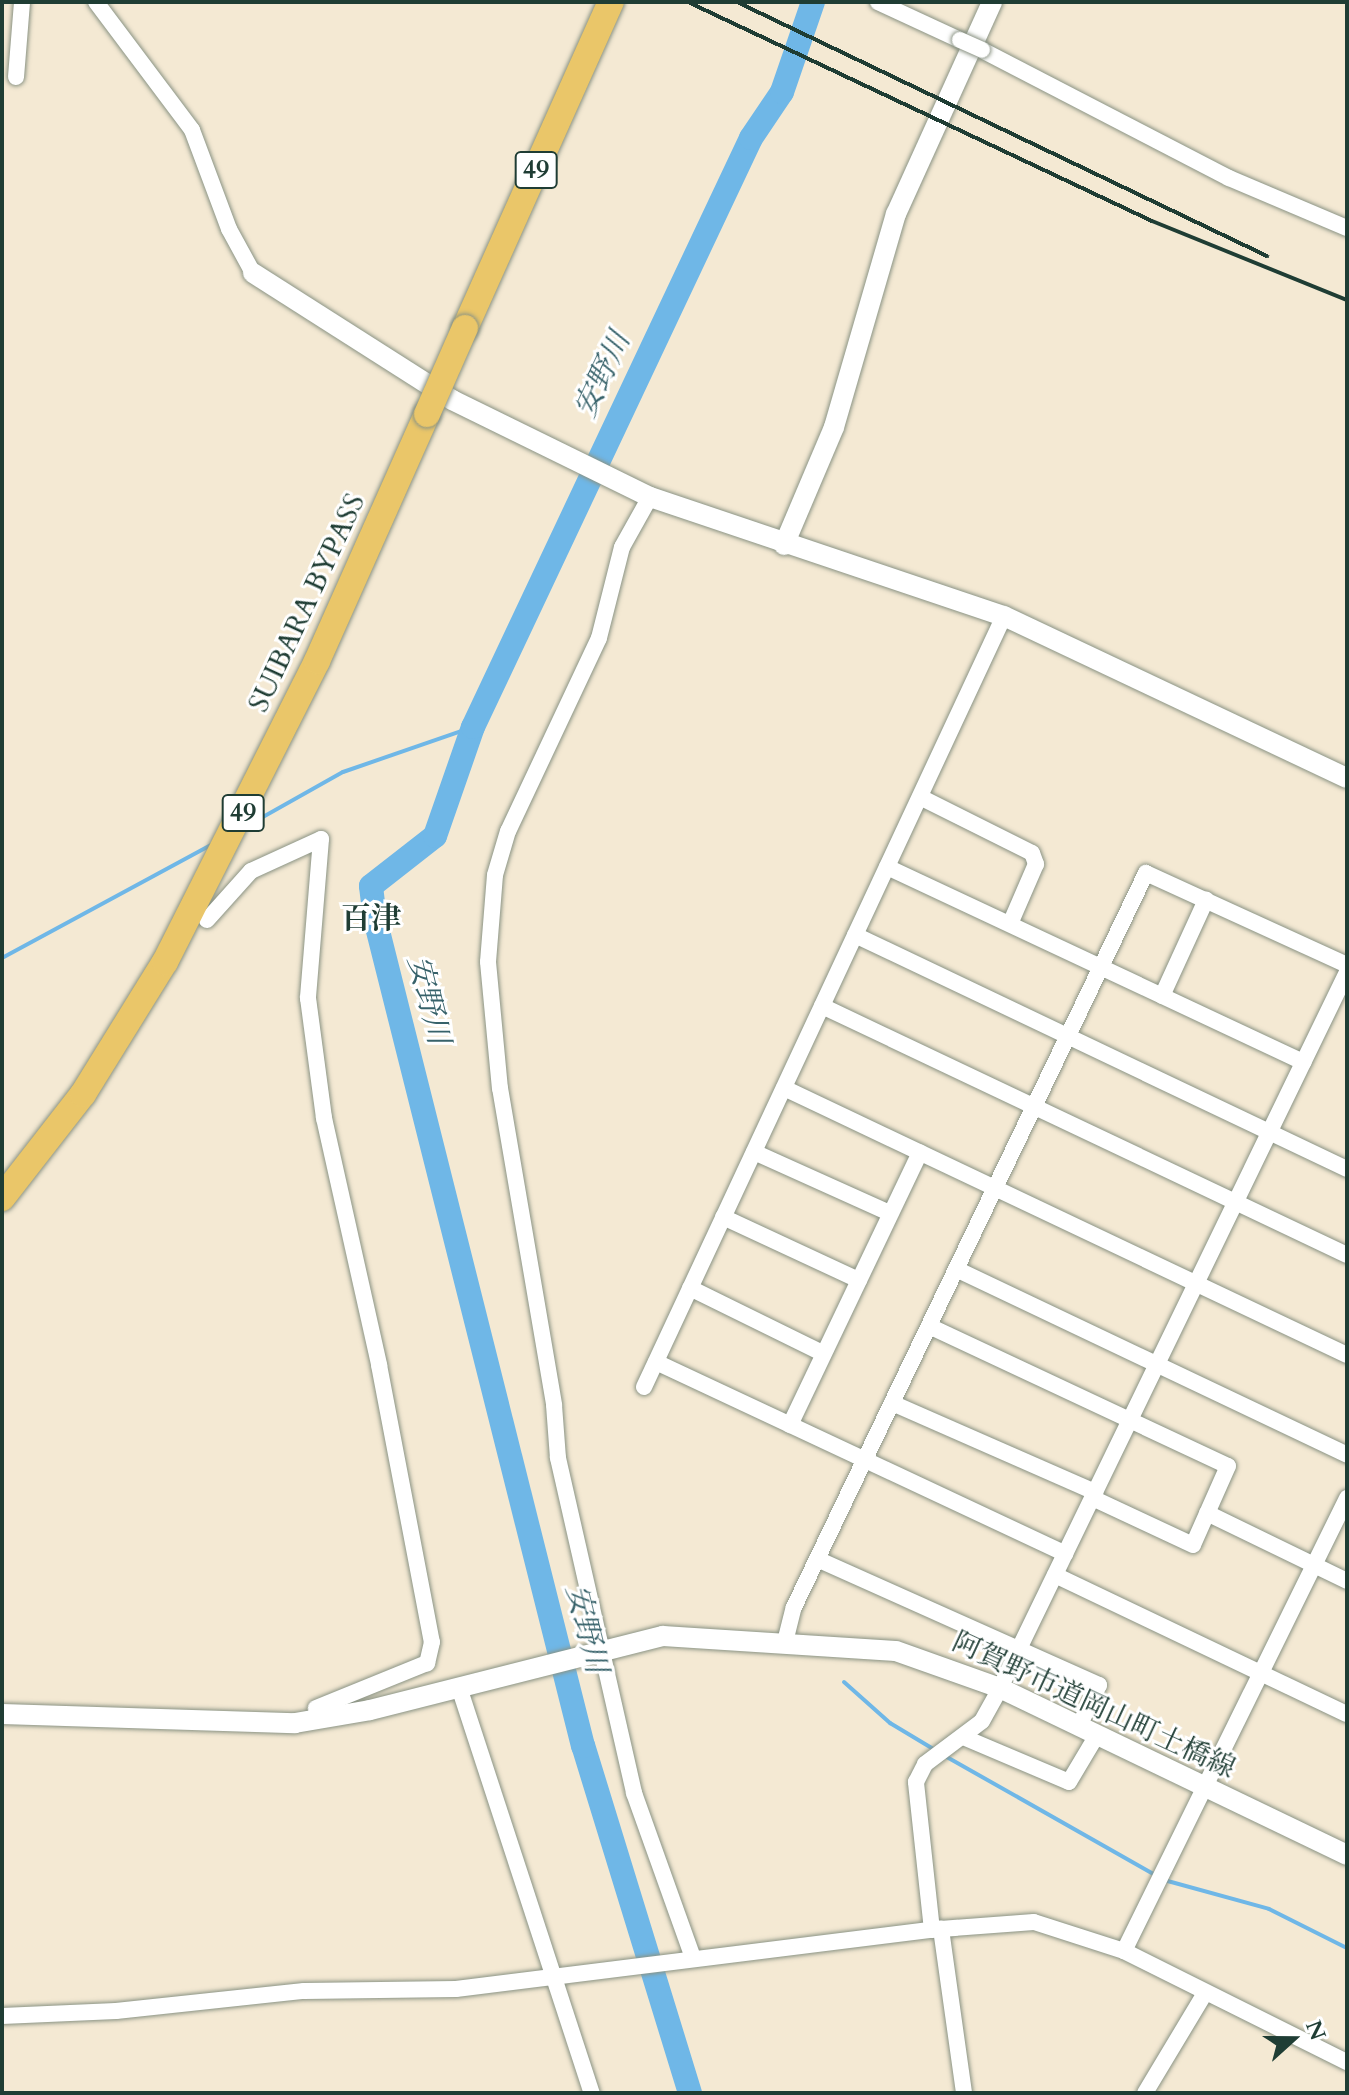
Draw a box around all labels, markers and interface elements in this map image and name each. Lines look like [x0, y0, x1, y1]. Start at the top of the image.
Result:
road number: 49 [514, 148, 558, 192]
water label: 安野川 [568, 327, 638, 423]
street label: SUIBARA BYPASS [242, 489, 372, 717]
road number: 49 [221, 791, 265, 835]
district label: 百津 [341, 901, 401, 937]
water label: 安野川 [400, 952, 456, 1048]
water label: 安野川 [558, 1581, 614, 1677]
street label: 阿賀野市道岡山町土橋線 [947, 1625, 1241, 1785]
north arrow [1253, 1999, 1333, 2079]
text: N [1298, 2016, 1333, 2045]

